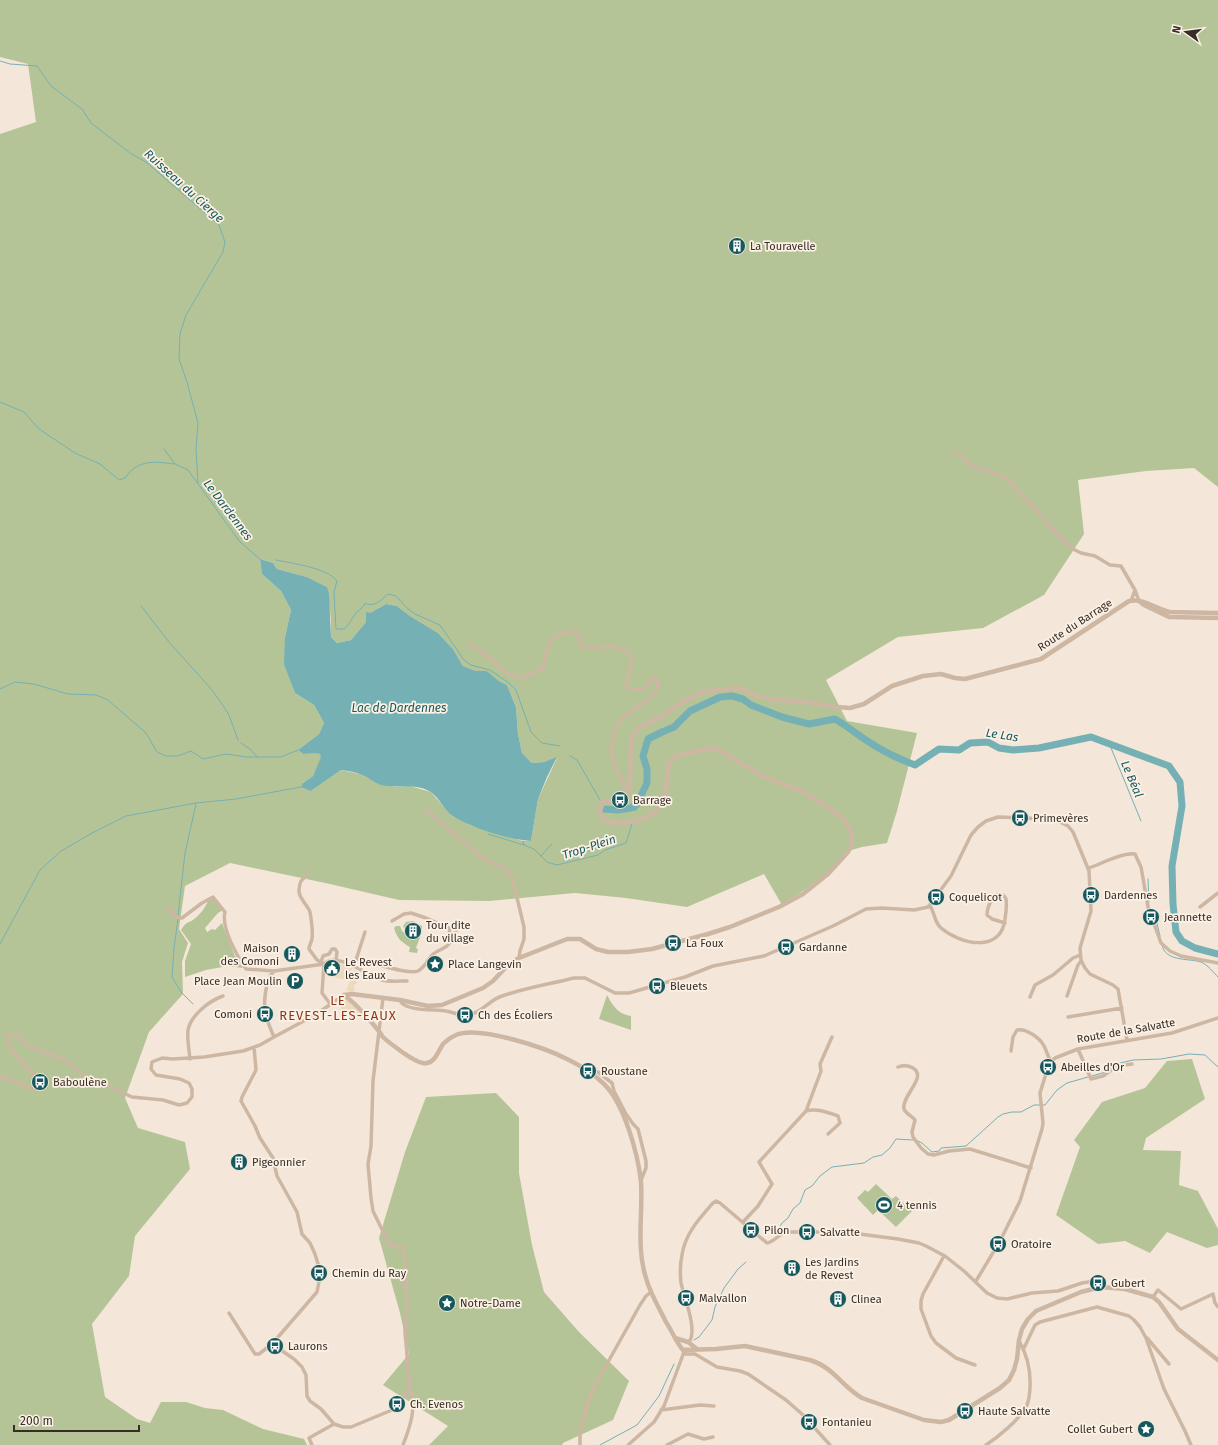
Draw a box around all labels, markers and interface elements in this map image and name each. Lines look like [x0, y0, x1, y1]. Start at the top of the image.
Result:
north arrow [1166, 12, 1206, 52]
text: N [1170, 25, 1184, 35]
water label: Ruisseau du Cierge [141, 147, 227, 225]
building icon: La Touravelle [727, 236, 747, 256]
place label: La Touravelle [750, 240, 816, 253]
water label: Le Dardennes [201, 477, 256, 544]
street label: Route du Barrage [1035, 596, 1115, 654]
water label: Lac de Dardennes [351, 701, 447, 715]
water label: Le Las [985, 726, 1020, 745]
water label: Le Béal [1118, 759, 1146, 799]
bus stop icon: Barrage [610, 790, 630, 810]
place label: Barrage [633, 794, 671, 807]
bus stop icon: Primevères [1010, 808, 1030, 828]
place label: Primevères [1033, 812, 1088, 825]
water label: Trop-Plein [561, 832, 618, 862]
bus stop icon: Dardennes [1081, 885, 1101, 905]
bus stop icon: Coquelicot [926, 887, 946, 907]
place label: Dardennes [1104, 889, 1157, 902]
place label: Coquelicot [949, 891, 1002, 904]
bus stop icon: Jeannette [1141, 907, 1161, 927]
place label: Jeannette [1164, 911, 1212, 924]
place label: Tour dite du village [426, 919, 474, 945]
building icon: Tour dite du village [403, 921, 423, 941]
bus stop icon: La Foux [663, 933, 683, 953]
place label: La Foux [686, 937, 724, 950]
bus stop icon: Gardanne [776, 937, 796, 957]
place label: Gardanne [799, 941, 847, 954]
place label: Maison des Comoni [221, 942, 279, 968]
building icon: Maison des Comoni [282, 944, 302, 964]
place icon: Place Langevin [425, 954, 445, 974]
place label: Le Revest les Eaux [345, 956, 392, 982]
public building icon: Le Revest les Eaux [322, 958, 342, 978]
place label: Place Langevin [448, 958, 522, 971]
parking icon: Place Jean Moulin [285, 971, 305, 991]
place label: Place Jean Moulin [194, 975, 282, 988]
bus stop icon: Bleuets [647, 976, 667, 996]
place label: Bleuets [670, 980, 707, 993]
district label: LE REVEST-LES-EAUX [279, 993, 397, 1023]
bus stop icon: Comoni [255, 1004, 275, 1024]
bus stop icon: Ch des Écoliers [455, 1005, 475, 1025]
place label: Comoni [214, 1008, 252, 1021]
place label: Ch des Écoliers [478, 1008, 553, 1022]
street label: Route de la Salvatte [1076, 1016, 1176, 1046]
bus stop icon: Abeilles d'Or [1038, 1057, 1058, 1077]
bus stop icon: Roustane [578, 1061, 598, 1081]
place label: Abeilles d'Or [1061, 1061, 1125, 1074]
place label: Roustane [601, 1065, 648, 1078]
bus stop icon: Baboulène [30, 1072, 50, 1092]
place label: Baboulène [53, 1076, 107, 1089]
building icon: Pigeonnier [229, 1152, 249, 1172]
place label: Pigeonnier [252, 1156, 306, 1169]
sports icon: 4 tennis [874, 1195, 894, 1215]
place label: 4 tennis [897, 1199, 937, 1212]
bus stop icon: Pilon [741, 1220, 761, 1240]
bus stop icon: Salvatte [797, 1222, 817, 1242]
place label: Pilon [764, 1224, 790, 1237]
place label: Salvatte [820, 1226, 860, 1239]
bus stop icon: Oratoire [988, 1234, 1008, 1254]
place label: Oratoire [1011, 1238, 1052, 1251]
place label: Les Jardins de Revest [805, 1256, 859, 1282]
building icon: Les Jardins de Revest [782, 1258, 802, 1278]
bus stop icon: Chemin du Ray [309, 1263, 329, 1283]
place label: Chemin du Ray [332, 1267, 407, 1280]
bus stop icon: Gubert [1088, 1273, 1108, 1293]
place label: Gubert [1111, 1277, 1145, 1290]
bus stop icon: Malvallon [676, 1288, 696, 1308]
building icon: Clinea [828, 1289, 848, 1309]
place label: Malvallon [699, 1292, 747, 1305]
place icon: Notre-Dame [437, 1293, 457, 1313]
place label: Clinea [851, 1293, 882, 1306]
place label: Notre-Dame [460, 1297, 521, 1310]
bus stop icon: Laurons [265, 1336, 285, 1356]
place label: Laurons [288, 1340, 328, 1353]
bus stop icon: Ch. Evenos [387, 1394, 407, 1414]
place label: Ch. Evenos [410, 1398, 463, 1411]
bus stop icon: Haute Salvatte [955, 1401, 975, 1421]
place label: Haute Salvatte [978, 1405, 1051, 1418]
scale bar [14, 1407, 139, 1433]
bus stop icon: Fontanieu [799, 1412, 819, 1432]
text: 200 m [20, 1414, 53, 1428]
place label: Fontanieu [822, 1416, 872, 1429]
place icon: Collet Gubert [1136, 1419, 1156, 1439]
place label: Collet Gubert [1067, 1423, 1133, 1436]

